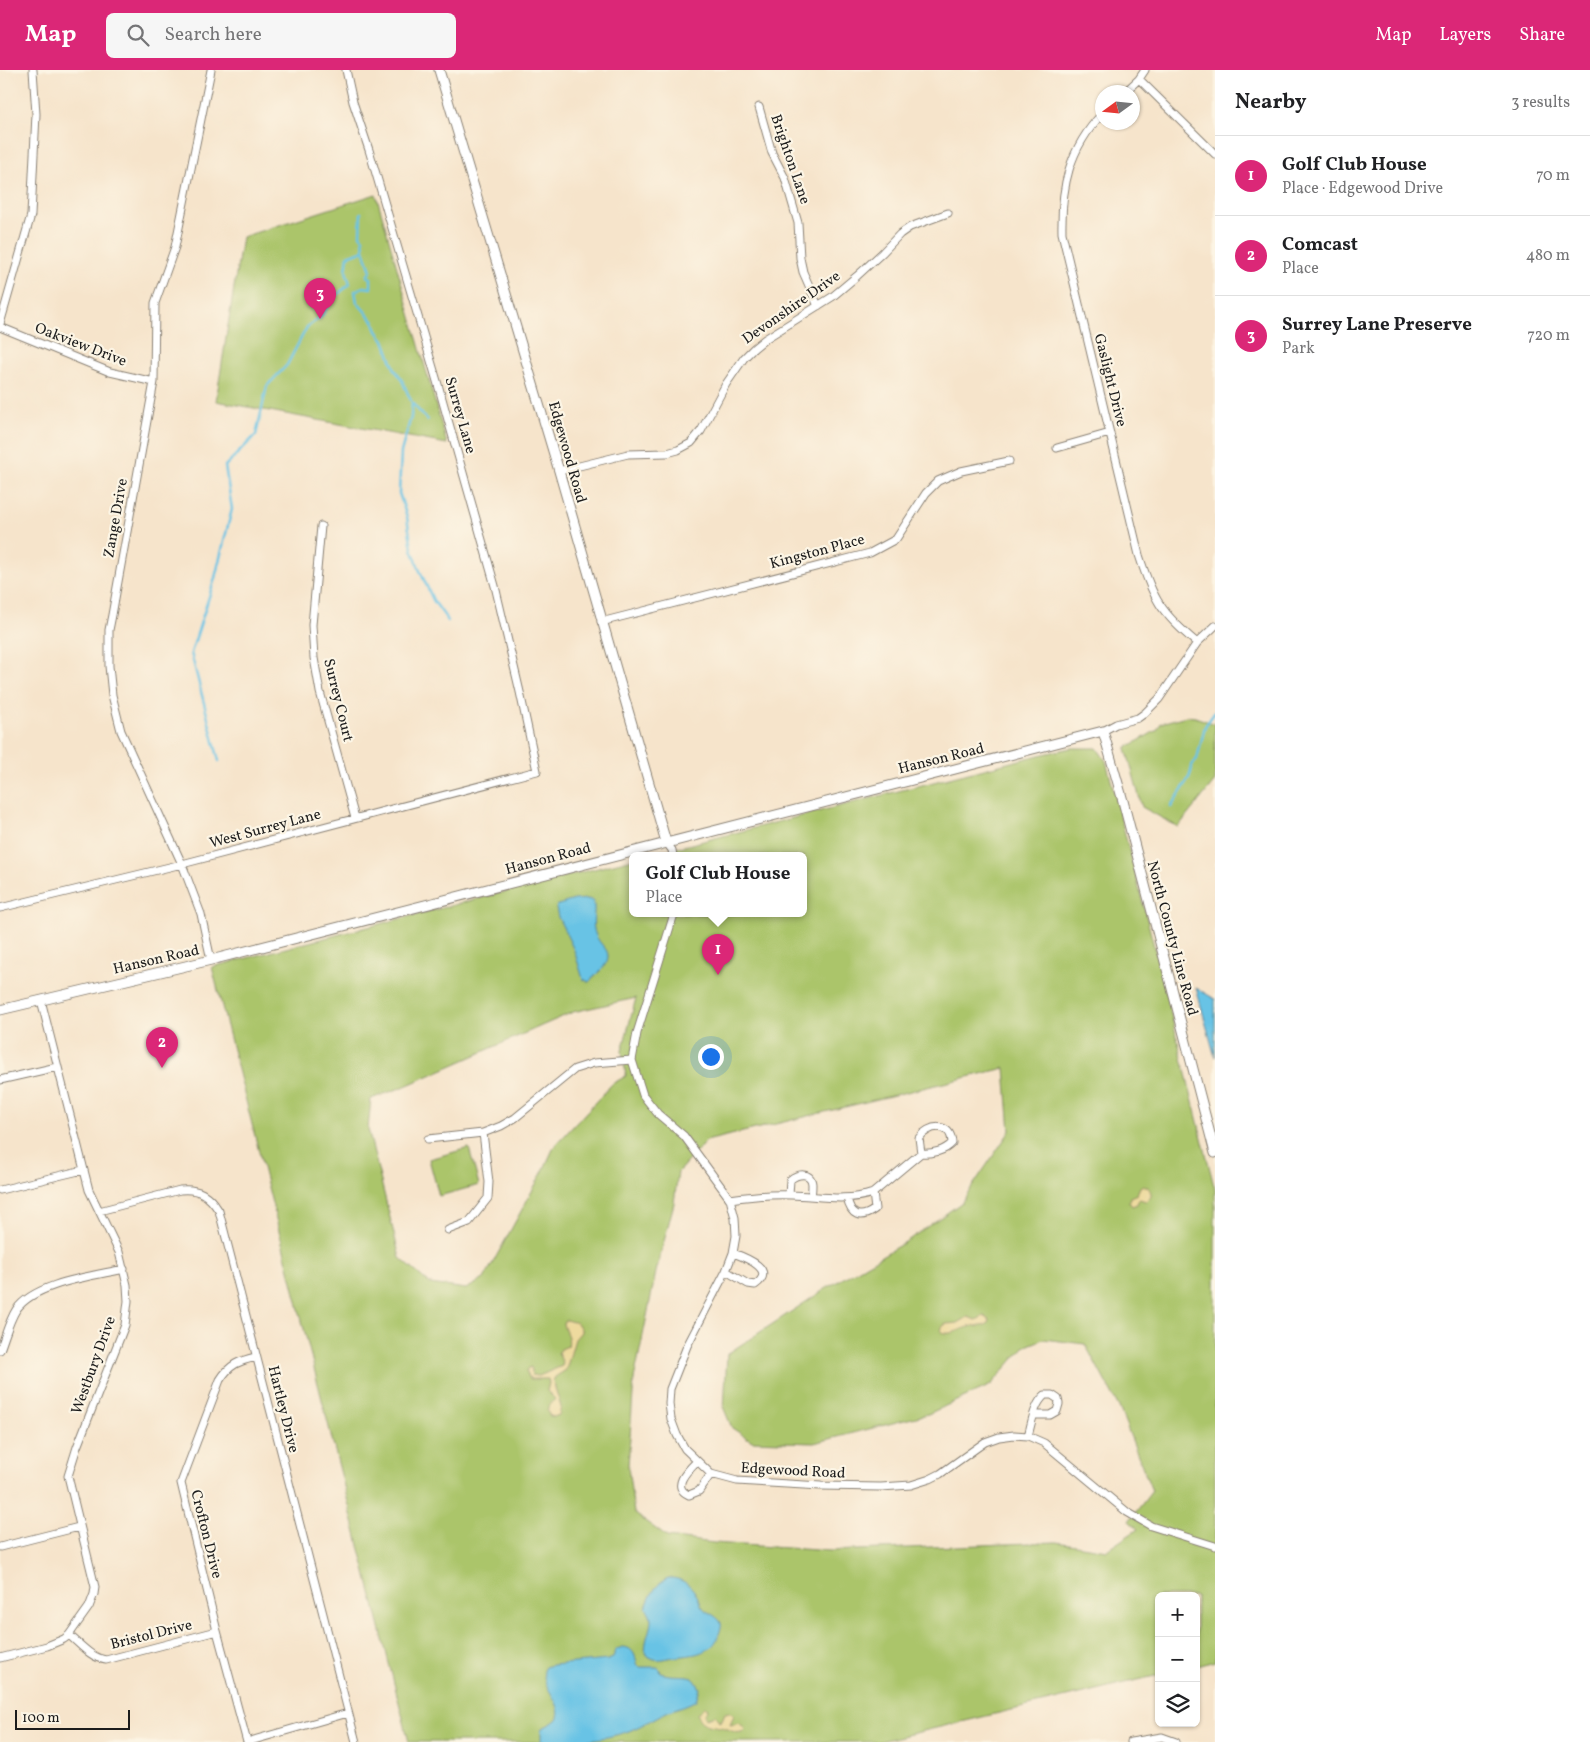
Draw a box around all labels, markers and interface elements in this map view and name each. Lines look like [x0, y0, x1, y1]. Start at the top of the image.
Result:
search box [106, 13, 456, 58]
text: Map [25, 18, 76, 52]
icon: search [124, 21, 152, 49]
text: Search here [164, 22, 262, 48]
text: Map [1375, 23, 1411, 48]
text: Layers [1439, 23, 1491, 48]
text: Share [1519, 23, 1565, 48]
north arrow [1095, 85, 1140, 130]
text: Nearby [1235, 88, 1306, 117]
text: 3 results [1511, 92, 1570, 114]
street label: Brighton Lane [764, 112, 815, 207]
text: Golf Club House [1282, 152, 1427, 178]
text: 1 [1248, 165, 1254, 187]
text: 70 m [1536, 165, 1570, 187]
text: Place · Edgewood Drive [1282, 178, 1443, 200]
text: Comcast [1282, 232, 1358, 258]
text: 2 [1247, 245, 1255, 267]
text: 480 m [1526, 245, 1570, 267]
text: Place [1282, 258, 1319, 280]
street label: Devonshire Drive [739, 266, 845, 350]
pin: 3 [304, 278, 336, 319]
text: Surrey Lane Preserve [1282, 312, 1472, 338]
street label: Oakview Drive [32, 318, 129, 373]
text: 3 [1247, 325, 1255, 347]
text: 720 m [1527, 325, 1570, 347]
street label: Gaslight Drive [1088, 332, 1131, 429]
text: Park [1282, 338, 1315, 360]
street label: Surrey Lane [439, 375, 481, 456]
street label: Edgewood Road [542, 399, 591, 506]
street label: Zange Drive [99, 477, 134, 560]
street label: Kingston Place [768, 530, 867, 575]
street label: Surrey Court [317, 657, 358, 744]
street label: Hanson Road [896, 739, 987, 780]
street label: West Surrey Lane [207, 804, 323, 854]
street label: Hanson Road [503, 838, 594, 881]
popup [629, 852, 807, 917]
street label: North County Line Road [1141, 859, 1202, 1018]
text: Golf Club House [646, 861, 790, 887]
text: Place [646, 887, 682, 909]
pin: 1 [702, 934, 734, 975]
street label: Hanson Road [111, 940, 202, 981]
pin: 2 [146, 1027, 178, 1068]
your location [698, 1044, 724, 1070]
street label: Westbury Drive [67, 1314, 122, 1417]
street label: Hartley Drive [262, 1364, 304, 1455]
street label: Edgewood Road [740, 1458, 846, 1485]
street label: Crofton Drive [184, 1488, 227, 1581]
map controls [1155, 1592, 1200, 1727]
button: + [1155, 1592, 1200, 1637]
street label: Bristol Drive [108, 1615, 194, 1656]
button: − [1155, 1637, 1200, 1682]
button: layers [1155, 1682, 1200, 1727]
scale bar [15, 1707, 130, 1730]
text: 100 m [22, 1709, 60, 1728]

